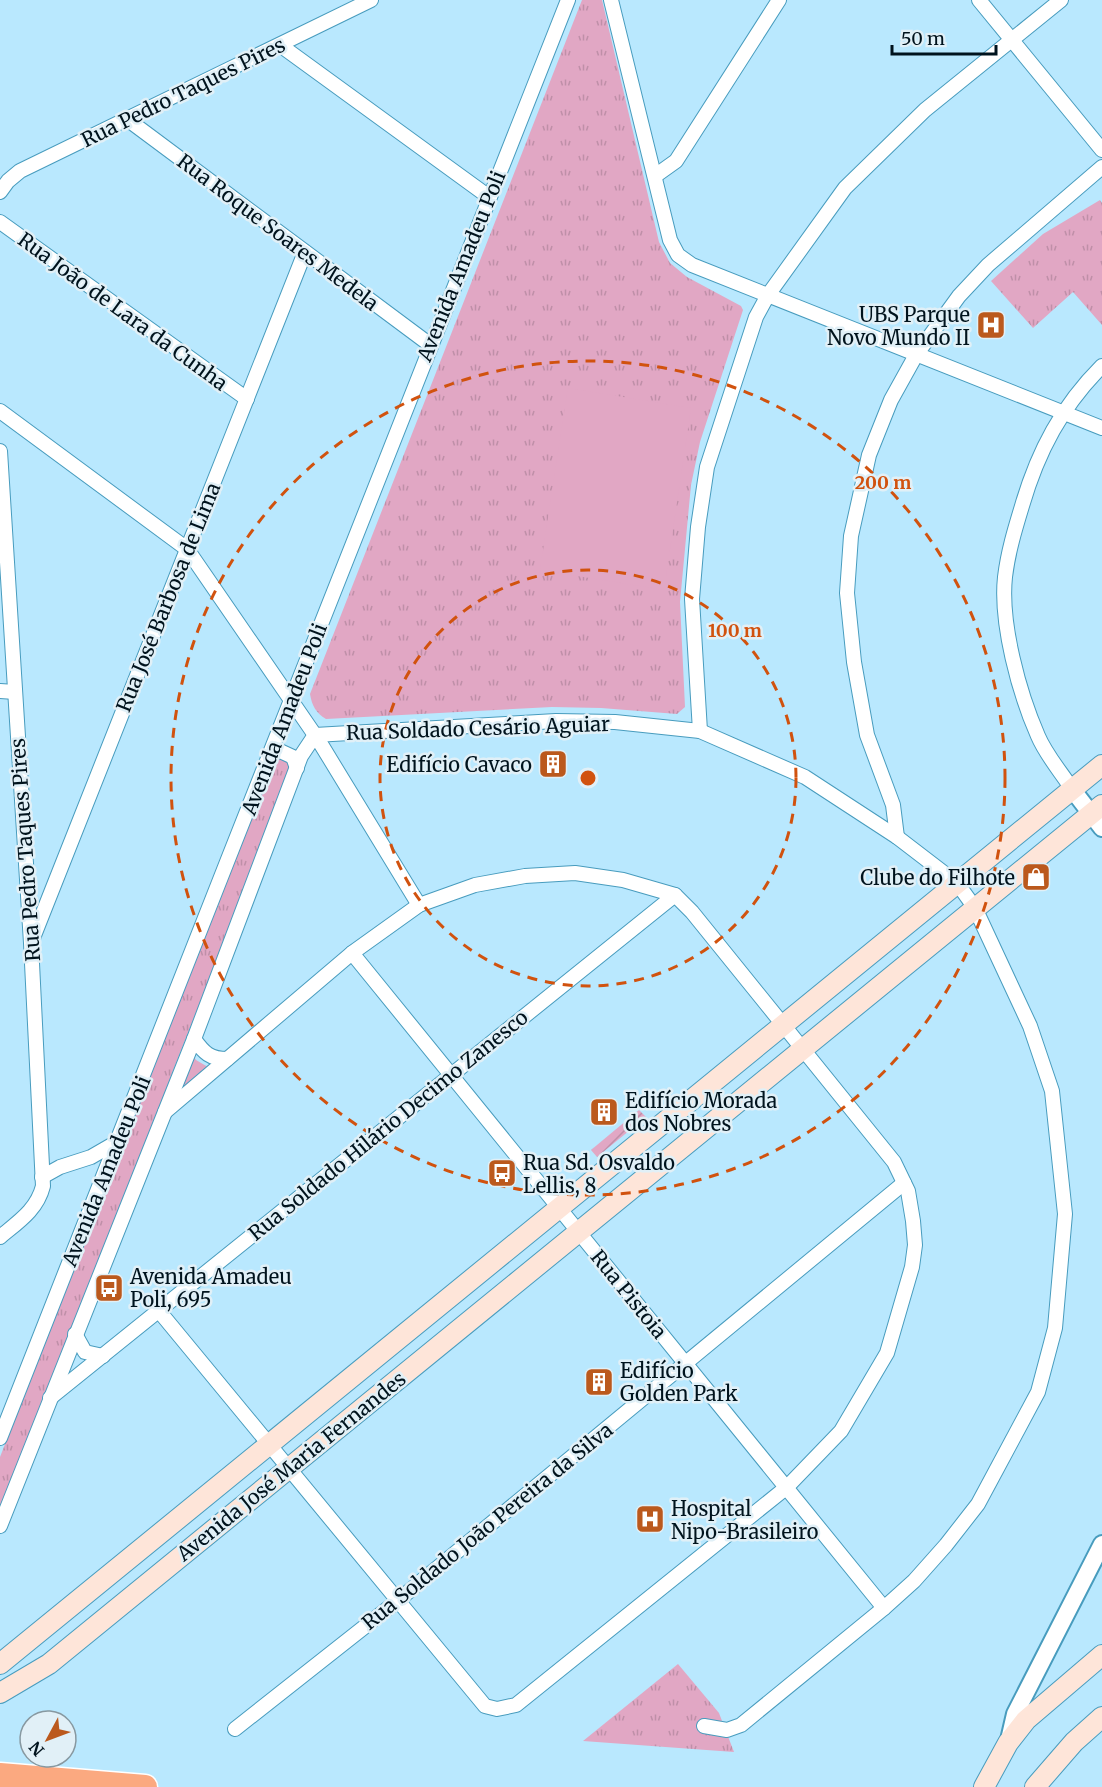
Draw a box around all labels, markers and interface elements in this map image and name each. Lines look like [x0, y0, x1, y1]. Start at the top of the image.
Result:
scale bar [892, 18, 996, 56]
text: 50 m [901, 27, 945, 50]
street label: Rua Pedro Taques Pires [77, 32, 289, 152]
street label: Rua Roque Soares Medela [172, 148, 384, 316]
street label: Avenida Amadeu Poli [411, 167, 511, 366]
street label: Rua João de Lara da Cunha [13, 226, 233, 396]
place label: UBS Parque Novo Mundo II [827, 302, 970, 350]
hospital icon: UBS Parque Novo Mundo II [975, 309, 1007, 341]
text: 200 m [855, 471, 911, 494]
street label: Rua José Barbosa de Lima [111, 478, 226, 715]
text: 100 m [708, 619, 762, 642]
street label: Avenida Amadeu Poli [236, 620, 332, 819]
street label: Rua Soldado Cesário Aguiar [346, 711, 610, 745]
street label: Rua Pedro Taques Pires [5, 737, 45, 963]
building icon: Edifício Cavaco [537, 748, 569, 780]
place label: Edifício Cavaco [386, 752, 532, 777]
centre of rings [578, 768, 598, 788]
shop icon: Clube do Filhote [1020, 861, 1052, 893]
place label: Clube do Filhote [860, 865, 1015, 890]
street label: Rua Soldado Hilário Decimo Zanesco [243, 1004, 533, 1246]
street label: Avenida Amadeu Poli [56, 1072, 156, 1271]
place label: Edifício Morada dos Nobres [625, 1088, 777, 1136]
building icon: Edifício Morada dos Nobres [588, 1096, 620, 1128]
place label: Rua Sd. Osvaldo Lellis, 8 [523, 1150, 675, 1198]
bus stop icon: Rua Sd. Osvaldo Lellis, 8 [486, 1157, 518, 1189]
street label: Rua Pistoia [586, 1245, 673, 1344]
place label: Avenida Amadeu Poli, 695 [129, 1264, 292, 1312]
bus stop icon: Avenida Amadeu Poli, 695 [93, 1272, 125, 1304]
place label: Edifício Golden Park [620, 1358, 738, 1406]
street label: Avenida José Maria Fernandes [171, 1366, 411, 1567]
building icon: Edifício Golden Park [583, 1366, 615, 1398]
street label: Rua Soldado João Pereira da Silva [357, 1417, 618, 1635]
place label: Hospital Nipo-Brasileiro [671, 1496, 819, 1544]
hospital icon: Hospital Nipo-Brasileiro [634, 1503, 666, 1535]
north arrow [18, 1709, 78, 1769]
text: N [25, 1737, 48, 1760]

